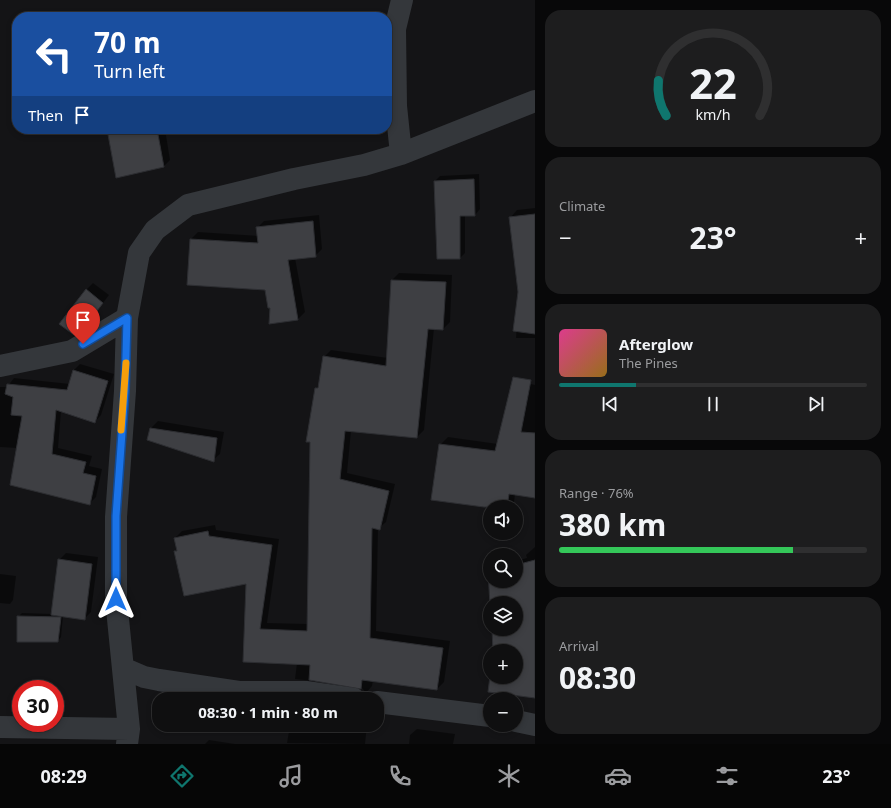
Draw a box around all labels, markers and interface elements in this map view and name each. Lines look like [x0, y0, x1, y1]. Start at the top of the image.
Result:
text: 70 m [94, 23, 161, 61]
icon: left [28, 28, 80, 80]
text: 22 [689, 55, 737, 111]
text: Turn left [94, 59, 165, 83]
icon: arrive [71, 104, 93, 126]
text: Then [28, 105, 63, 125]
text: km/h [695, 105, 731, 124]
text: Climate [559, 197, 605, 215]
text: 23° [689, 217, 737, 258]
text: − [559, 222, 572, 252]
text: + [854, 222, 867, 252]
pin [66, 303, 100, 344]
icon: arrive [72, 309, 94, 331]
text: Afterglow [619, 334, 693, 354]
text: The Pines [619, 354, 678, 372]
icon: previous [599, 393, 621, 415]
icon: pause [702, 393, 724, 415]
icon: next [805, 393, 827, 415]
text: Range · 76% [559, 484, 634, 502]
map controls [483, 500, 523, 732]
button: sound [483, 500, 523, 540]
text: 380 km [559, 504, 666, 545]
button: search [483, 548, 523, 588]
position arrow [95, 578, 137, 620]
button: layers [483, 596, 523, 636]
text: Arrival [559, 637, 599, 655]
button: + [483, 644, 523, 684]
text: 08:30 [559, 657, 636, 698]
speed limit sign: 30 [12, 680, 64, 732]
button: − [483, 692, 523, 732]
text: 08:30 · 1 min · 80 m [198, 702, 338, 722]
icon: directions [168, 762, 196, 790]
icon: music [277, 762, 305, 790]
icon: phone [386, 762, 414, 790]
icon: climate [495, 762, 523, 790]
icon: car [604, 762, 632, 790]
icon: filters [713, 762, 741, 790]
text: 08:29 [41, 764, 87, 788]
text: 23° [822, 764, 850, 788]

